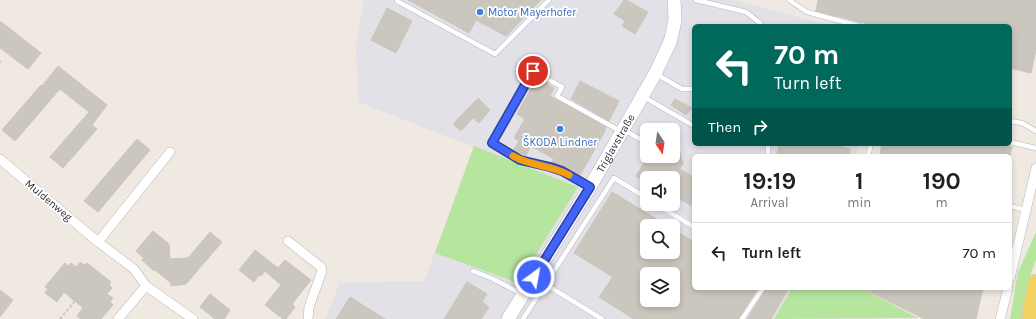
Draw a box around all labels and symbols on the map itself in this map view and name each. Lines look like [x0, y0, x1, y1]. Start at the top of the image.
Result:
place label: Motor Mayerhofer [488, 6, 576, 19]
marker: Motor Mayerhofer [475, 7, 485, 17]
pin [516, 54, 550, 88]
street label: Triglavstraße [594, 112, 638, 175]
north arrow [640, 123, 680, 163]
marker: ŠKODA Lindner [555, 124, 565, 134]
place label: ŠKODA Lindner [523, 134, 597, 149]
street label: Muldenweg [22, 177, 76, 224]
position arrow [513, 256, 555, 298]

